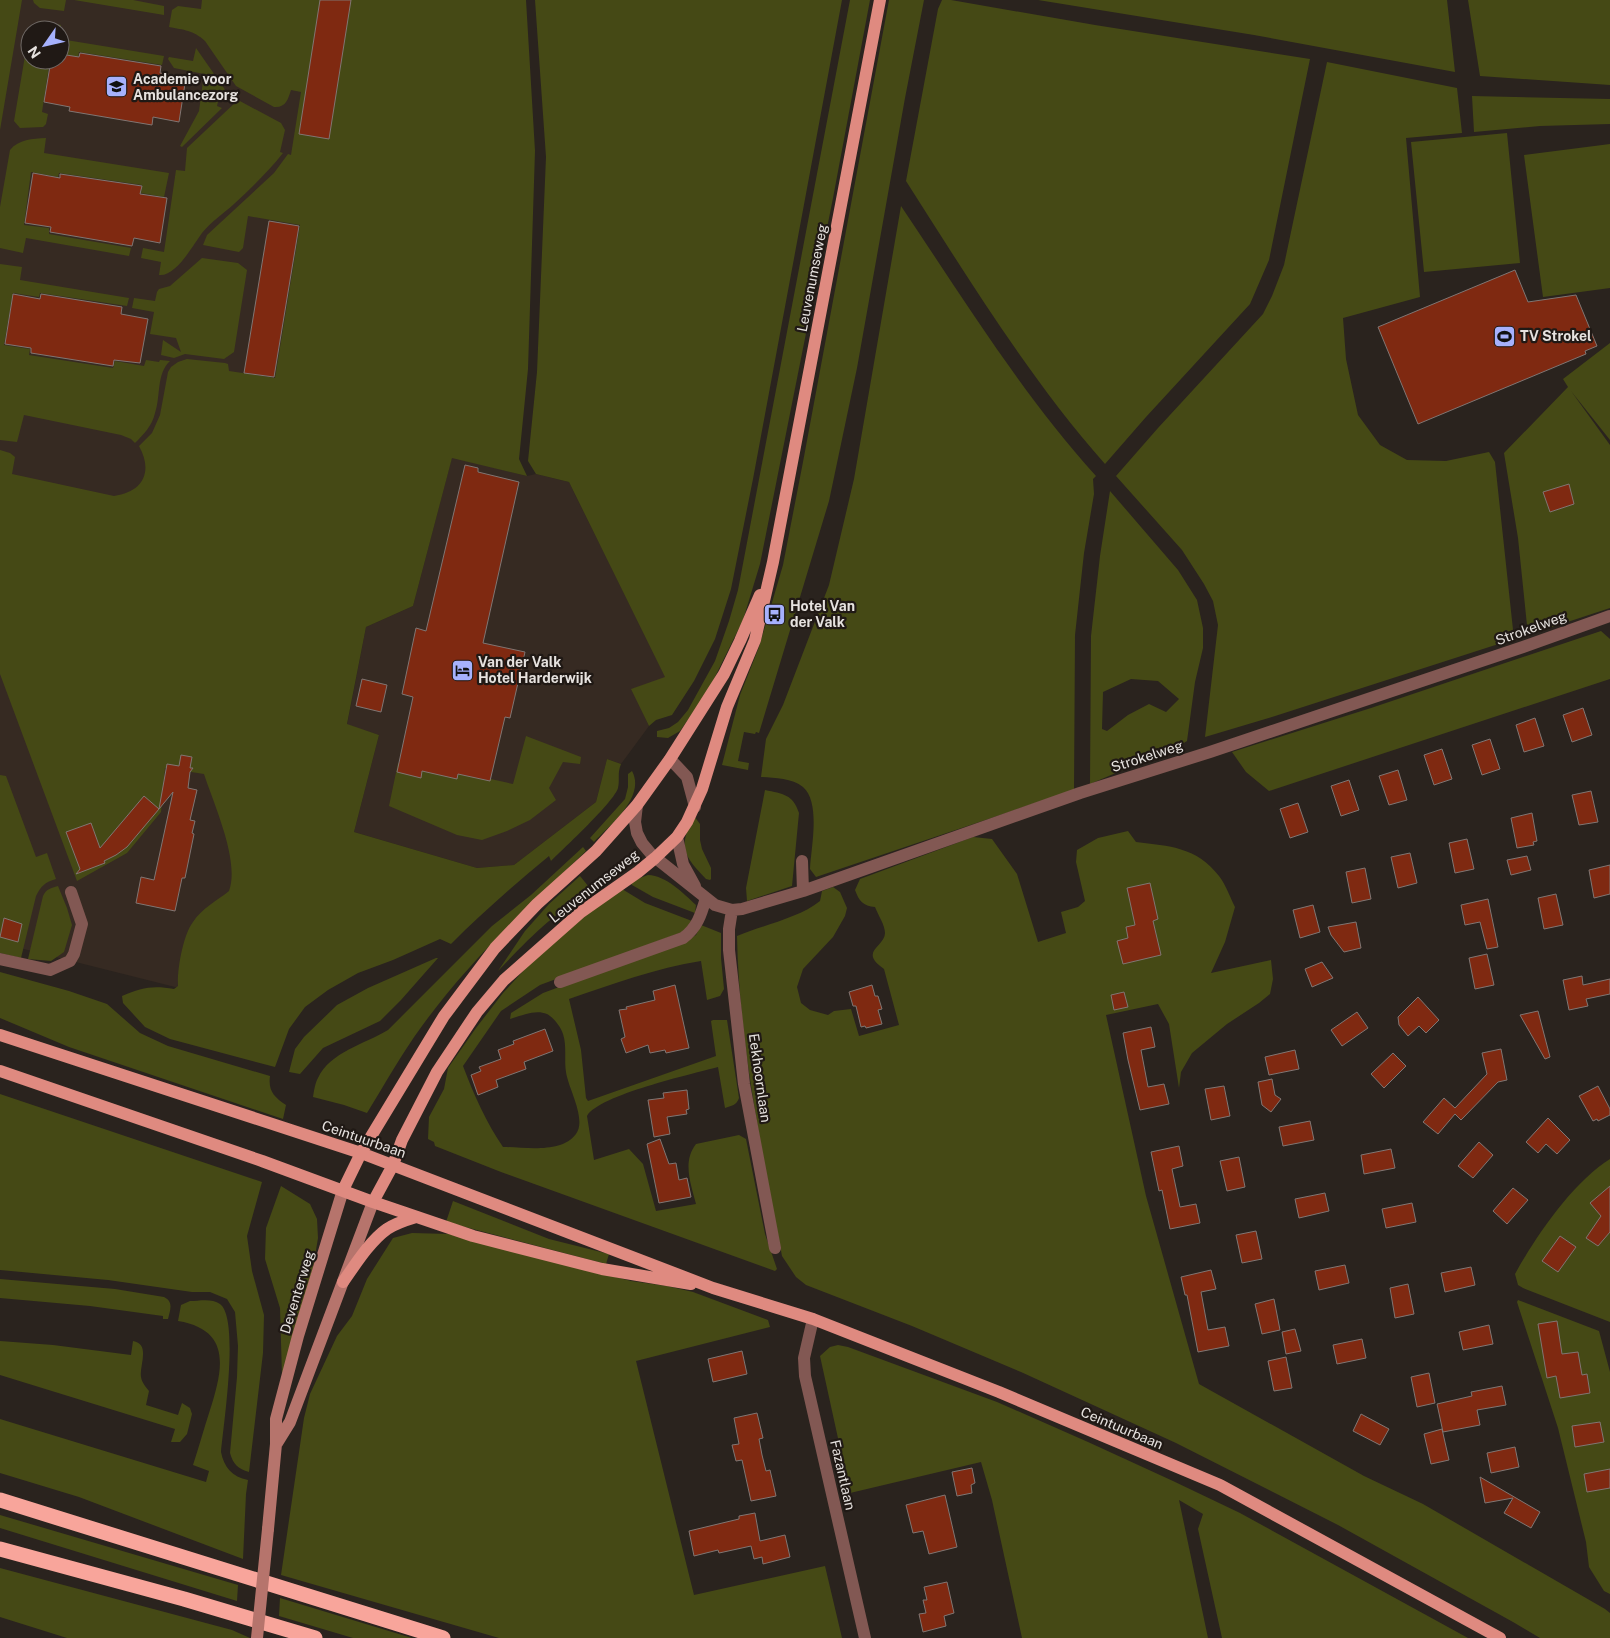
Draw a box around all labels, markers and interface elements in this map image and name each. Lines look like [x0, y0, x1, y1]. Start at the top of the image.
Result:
north arrow [20, 20, 70, 70]
text: N [25, 43, 44, 61]
place label: Academie voor Ambulancezorg [133, 71, 238, 103]
school or university icon: Academie voor Ambulancezorg [105, 75, 129, 99]
street label: Leuvenumseweg [794, 223, 830, 333]
sports icon: TV Strokel [1492, 324, 1516, 348]
place label: TV Strokel [1520, 328, 1592, 344]
place label: Hotel Van der Valk [790, 598, 855, 630]
bus stop icon: Hotel Van der Valk [762, 602, 786, 626]
street label: Strokelweg [1493, 608, 1569, 648]
place label: Van der Valk Hotel Harderwijk [478, 654, 592, 686]
hotel icon: Van der Valk Hotel Harderwijk [450, 658, 474, 682]
street label: Strokelweg [1109, 737, 1185, 775]
street label: Leuvenumseweg [546, 846, 642, 926]
street label: Eekhoornlaan [746, 1033, 774, 1123]
street label: Ceintuurbaan [320, 1117, 408, 1161]
street label: Deventerweg [277, 1248, 317, 1336]
street label: Ceintuurbaan [1078, 1403, 1166, 1453]
street label: Fazantlaan [827, 1438, 859, 1512]

